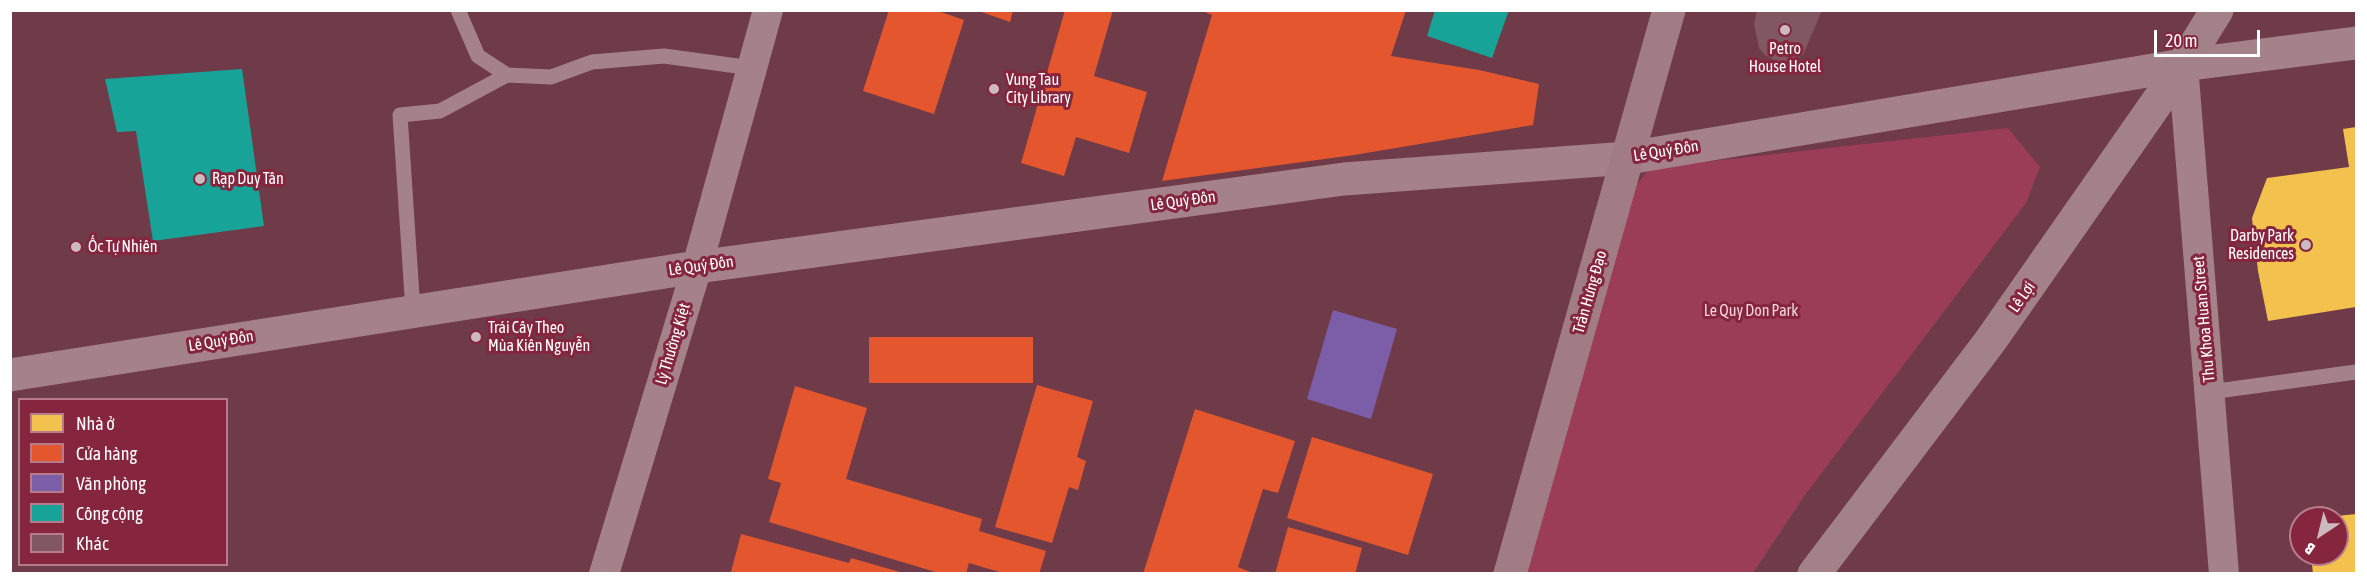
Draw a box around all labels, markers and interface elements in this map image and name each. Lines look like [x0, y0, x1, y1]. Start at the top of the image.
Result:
scale bar [2157, 18, 2264, 56]
marker: Petro House Hotel [1778, 23, 1792, 37]
text: 20 m [2165, 30, 2197, 51]
place label: Petro House Hotel [1749, 39, 1821, 77]
place label: Vung Tau City Library [1006, 70, 1071, 108]
marker: Vung Tau City Library [987, 82, 1001, 96]
street label: Lê Quý Đôn [1632, 136, 1700, 166]
place label: Rạp Duy Tân [212, 169, 284, 189]
marker: Rạp Duy Tân [193, 172, 207, 186]
street label: Lê Quý Đôn [1149, 187, 1217, 215]
place label: Darby Park Residences [2228, 226, 2294, 264]
place label: Ốc Tự Nhiên [88, 237, 158, 257]
marker: Darby Park Residences [2299, 238, 2313, 252]
marker: Ốc Tự Nhiên [69, 240, 83, 254]
street label: Trần Hưng Đạo [1569, 248, 1611, 336]
street label: Lê Quý Đôn [667, 252, 735, 280]
street label: Thu Khoa Huan Street [2189, 255, 2219, 383]
street label: Lê Lợi [2005, 278, 2039, 316]
street label: Lý Thường Kiệt [651, 301, 695, 387]
park label: Le Quy Don Park [1704, 301, 1798, 321]
place label: Trái Cây Theo Mùa Kiên Nguyễn [488, 318, 590, 356]
street label: Lê Quý Đôn [187, 326, 255, 356]
marker: Trái Cây Theo Mùa Kiên Nguyễn [469, 330, 483, 344]
legend [18, 398, 228, 566]
text: Nhà ở [76, 413, 115, 434]
text: Cửa hàng [76, 443, 137, 464]
text: Văn phòng [76, 473, 146, 494]
text: Công cộng [76, 503, 143, 524]
north arrow [2289, 506, 2349, 566]
text: Khác [76, 533, 109, 554]
text: B [2302, 540, 2318, 559]

